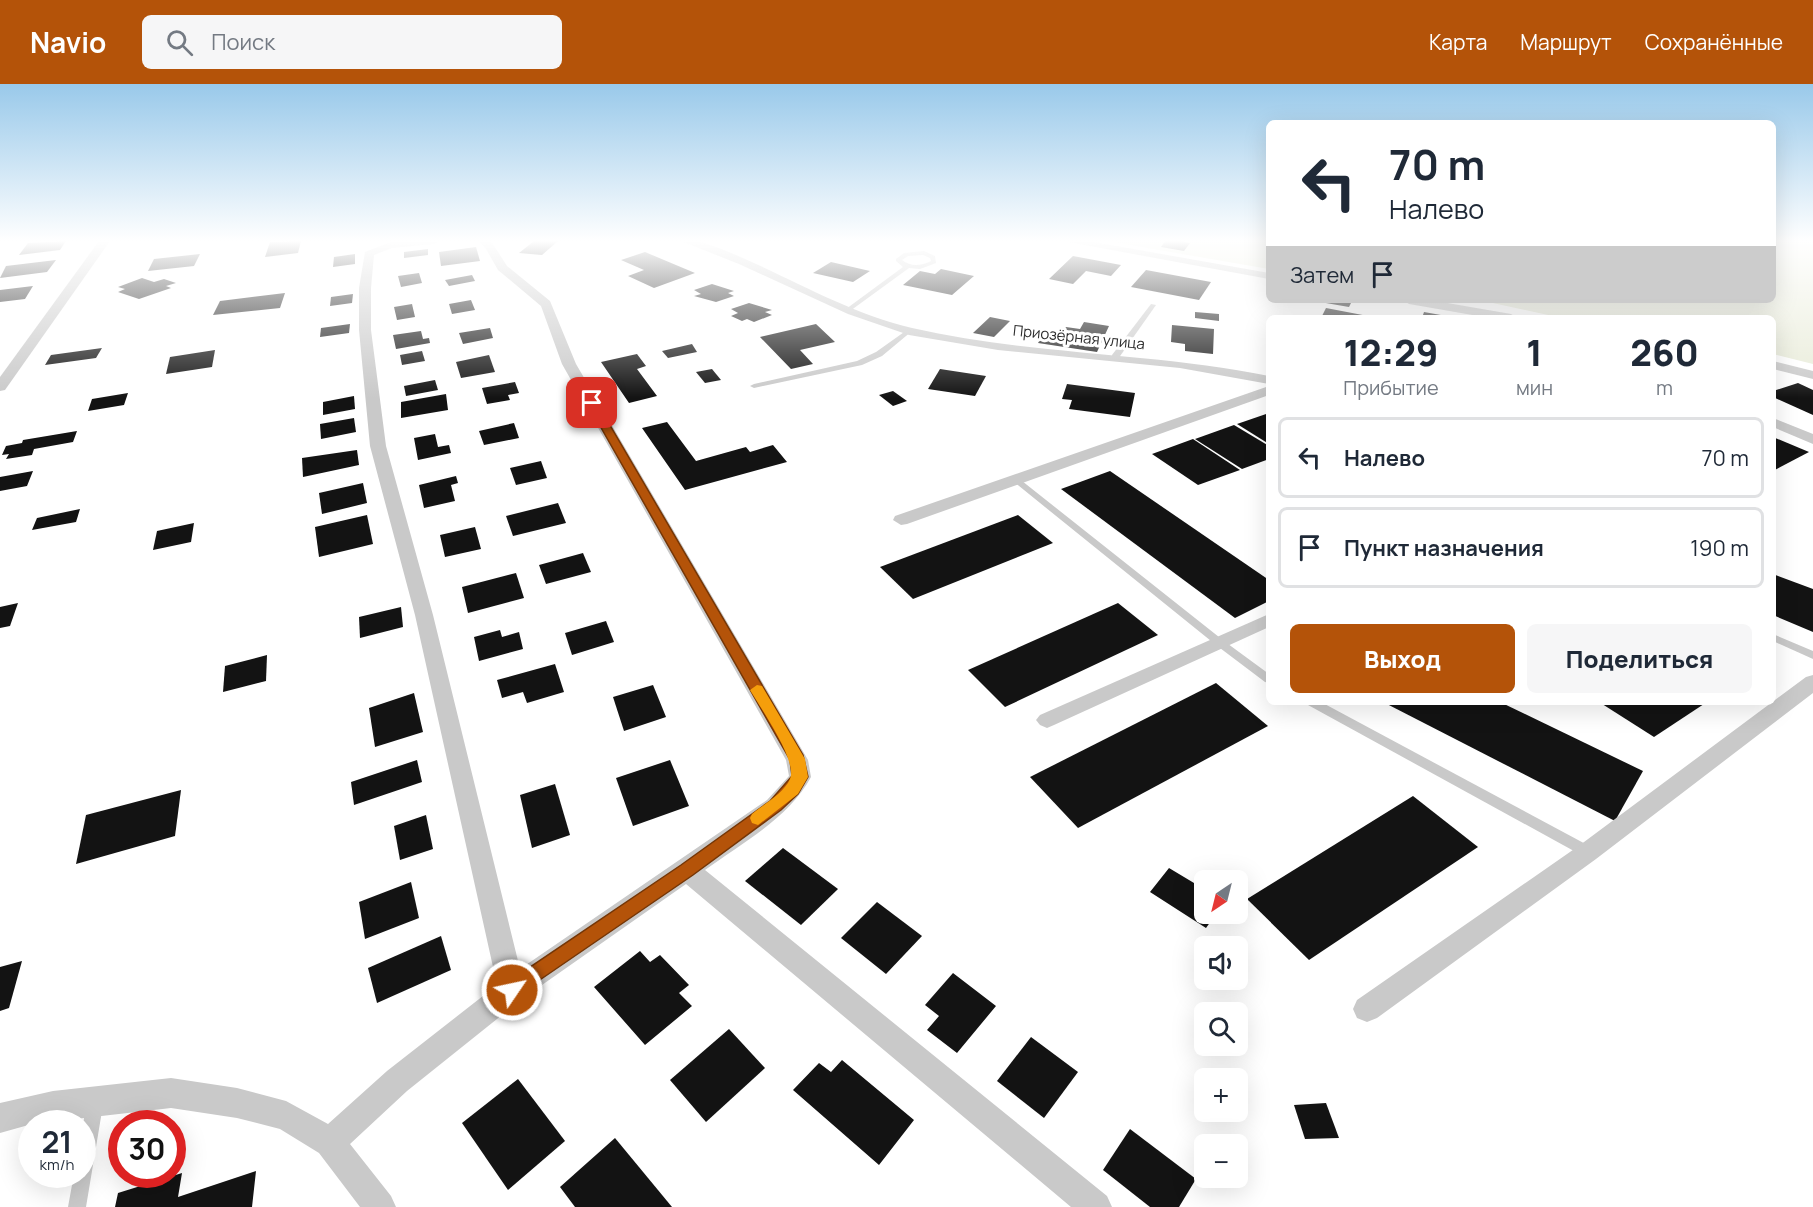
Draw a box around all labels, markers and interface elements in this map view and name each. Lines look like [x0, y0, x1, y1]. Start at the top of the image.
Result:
search box [142, 15, 562, 69]
text: Navio [30, 23, 106, 61]
icon: search [163, 26, 196, 59]
text: Поиск [211, 27, 275, 57]
text: Карта [1429, 28, 1487, 56]
text: Маршрут [1520, 28, 1612, 56]
text: Сохранённые [1645, 28, 1783, 56]
text: 70 m [1389, 135, 1485, 193]
icon: left [1290, 144, 1368, 222]
text: Налево [1389, 190, 1484, 227]
icon: arrive [1366, 258, 1399, 291]
text: Затем [1290, 260, 1354, 290]
street label: Приозёрная улица [1012, 320, 1146, 354]
text: 12:29 [1343, 328, 1439, 377]
text: 1 [1526, 328, 1543, 377]
text: 260 [1630, 328, 1699, 377]
text: Прибытие [1343, 374, 1439, 401]
text: мин [1516, 374, 1553, 401]
text: m [1656, 374, 1673, 401]
pin [566, 377, 617, 428]
icon: arrive [575, 386, 608, 419]
icon: left [1293, 441, 1326, 474]
text: Налево [1344, 443, 1425, 473]
text: 70 m [1701, 443, 1749, 473]
icon: arrive [1293, 531, 1326, 564]
text: Пункт назначения [1344, 533, 1544, 563]
text: 190 m [1690, 533, 1749, 563]
button: Выход [1290, 624, 1515, 693]
button: Поделиться [1527, 624, 1752, 693]
north arrow [1194, 870, 1248, 924]
map controls [1194, 870, 1248, 1188]
button: sound [1194, 936, 1248, 990]
position arrow [480, 958, 544, 1022]
button: search [1194, 1002, 1248, 1056]
button: + [1194, 1068, 1248, 1122]
speed limit sign: 30 [108, 1110, 186, 1188]
text: 21 [41, 1121, 73, 1162]
button: − [1194, 1134, 1248, 1188]
text: km/h [40, 1154, 74, 1175]

